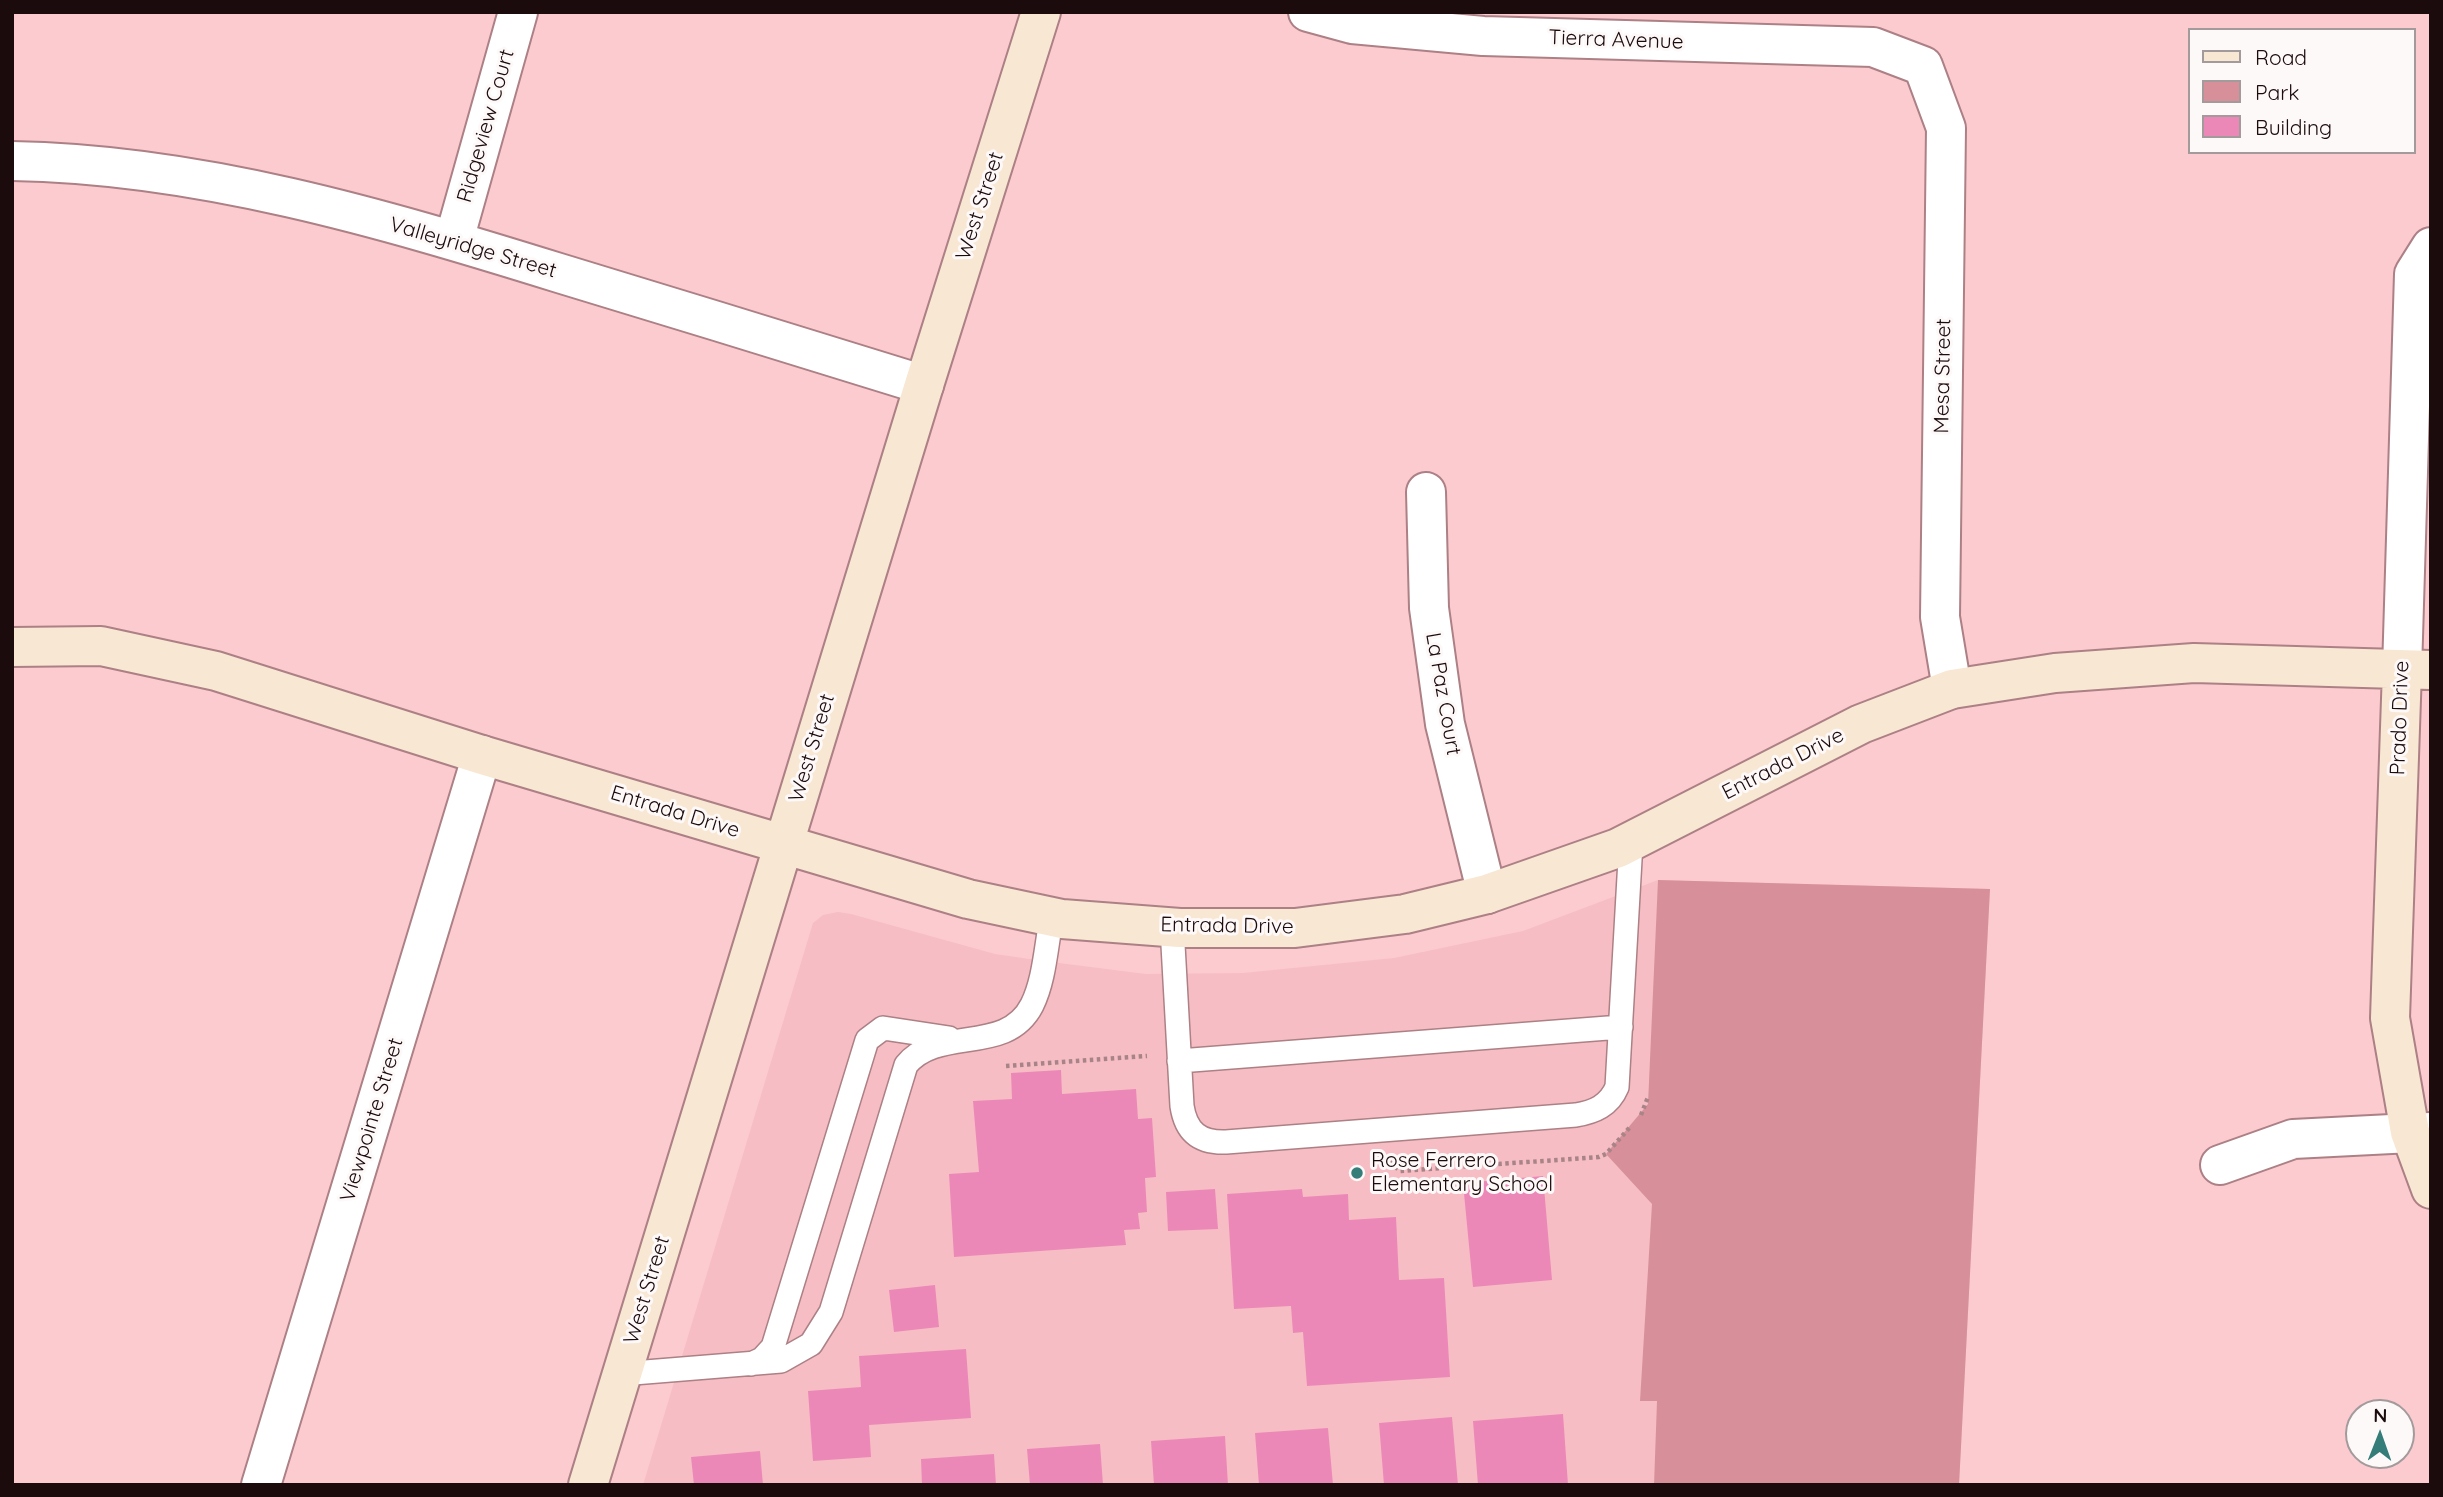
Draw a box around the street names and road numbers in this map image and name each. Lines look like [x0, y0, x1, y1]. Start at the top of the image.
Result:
street label: Tierra Avenue [1548, 25, 1684, 55]
street label: Ridgeview Court [452, 46, 520, 206]
street label: West Street [951, 149, 1009, 263]
street label: Valleyridge Street [387, 212, 559, 284]
street label: Mesa Street [1929, 318, 1957, 434]
street label: La Paz Court [1420, 631, 1466, 757]
street label: Prado Drive [2385, 660, 2415, 776]
street label: West Street [784, 691, 840, 805]
street label: Entrada Drive [1718, 722, 1848, 806]
street label: Entrada Drive [607, 780, 743, 844]
street label: Entrada Drive [1160, 912, 1294, 940]
street label: Viewpointe Street [335, 1035, 409, 1205]
street label: West Street [619, 1233, 675, 1347]

